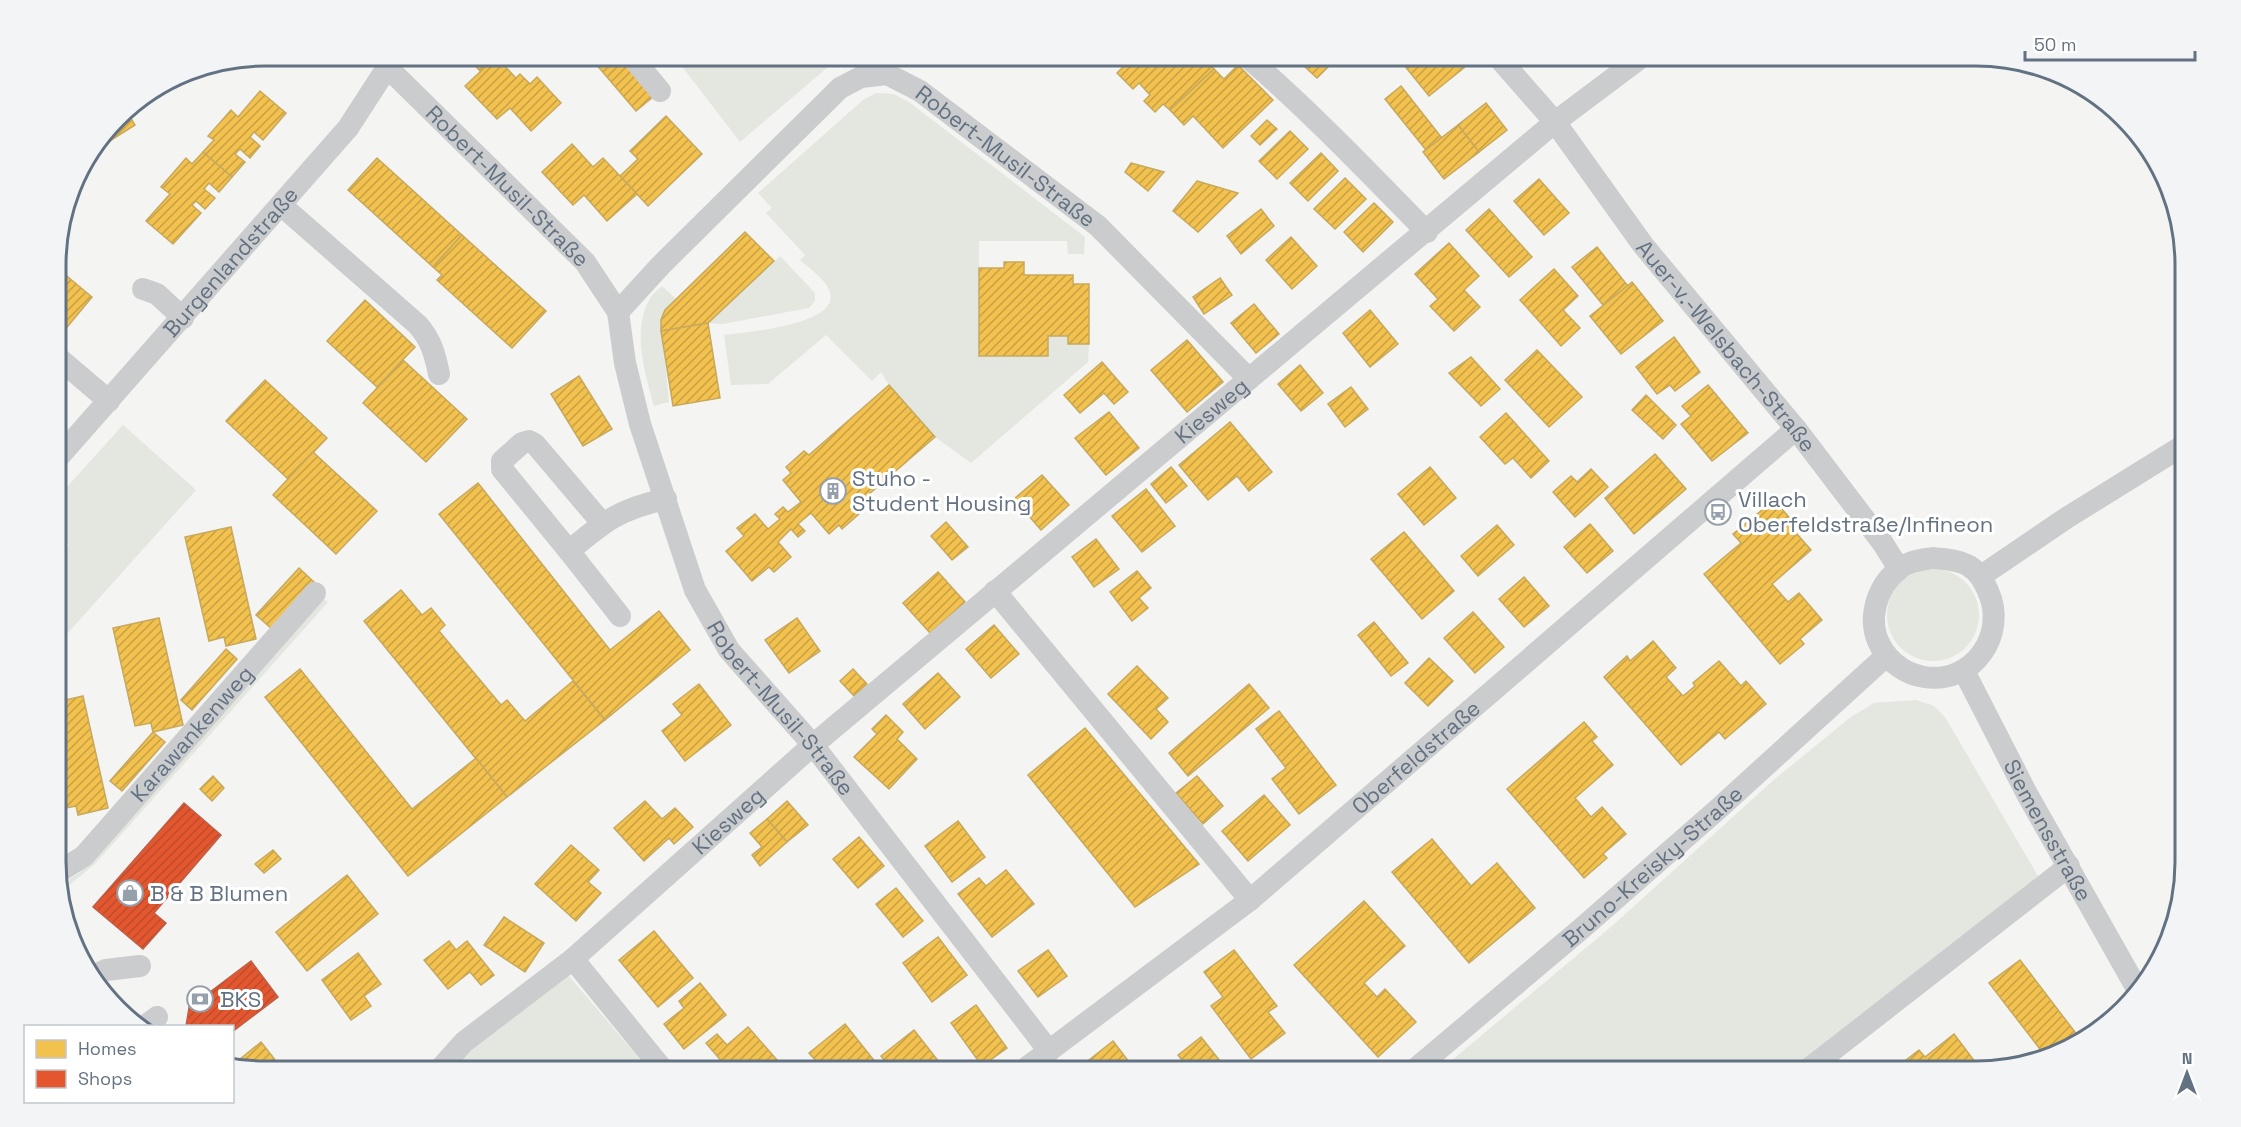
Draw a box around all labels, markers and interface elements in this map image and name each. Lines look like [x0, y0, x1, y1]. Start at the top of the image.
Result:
scale bar [2025, 24, 2194, 62]
text: 50 m [2034, 33, 2076, 56]
street label: Robert-Musil-Straße [910, 79, 1101, 233]
street label: Robert-Musil-Straße [420, 99, 595, 273]
street label: Burgenlandstraße [157, 181, 304, 343]
street label: Auer-v.-Welsbach-Straße [1630, 234, 1822, 458]
street label: Kiesweg [1169, 372, 1254, 449]
place label: Stuho - Student Housing [852, 464, 1031, 517]
building icon: Stuho - Student Housing [818, 476, 848, 506]
place label: Villach Oberfeldstraße/Infineon [1738, 485, 1993, 538]
bus stop icon: Villach Oberfeldstraße/Infineon [1703, 497, 1733, 527]
street label: Robert-Musil-Straße [701, 615, 861, 801]
street label: Karawankenweg [124, 660, 259, 807]
street label: Oberfeldstraße [1346, 694, 1486, 820]
street label: Siemensstraße [1998, 755, 2099, 906]
street label: Bruno-Kreisky-Straße [1556, 780, 1749, 953]
street label: Kiesweg [686, 781, 770, 860]
shop icon: B & B Blumen [115, 878, 145, 908]
place label: B & B Blumen [150, 879, 288, 907]
bank icon: BKS [185, 984, 215, 1014]
place label: BKS [220, 985, 261, 1013]
legend [24, 1025, 234, 1103]
text: Homes [78, 1037, 137, 1060]
north arrow [2157, 1043, 2217, 1103]
text: N [2182, 1048, 2192, 1069]
text: Shops [78, 1067, 132, 1090]

